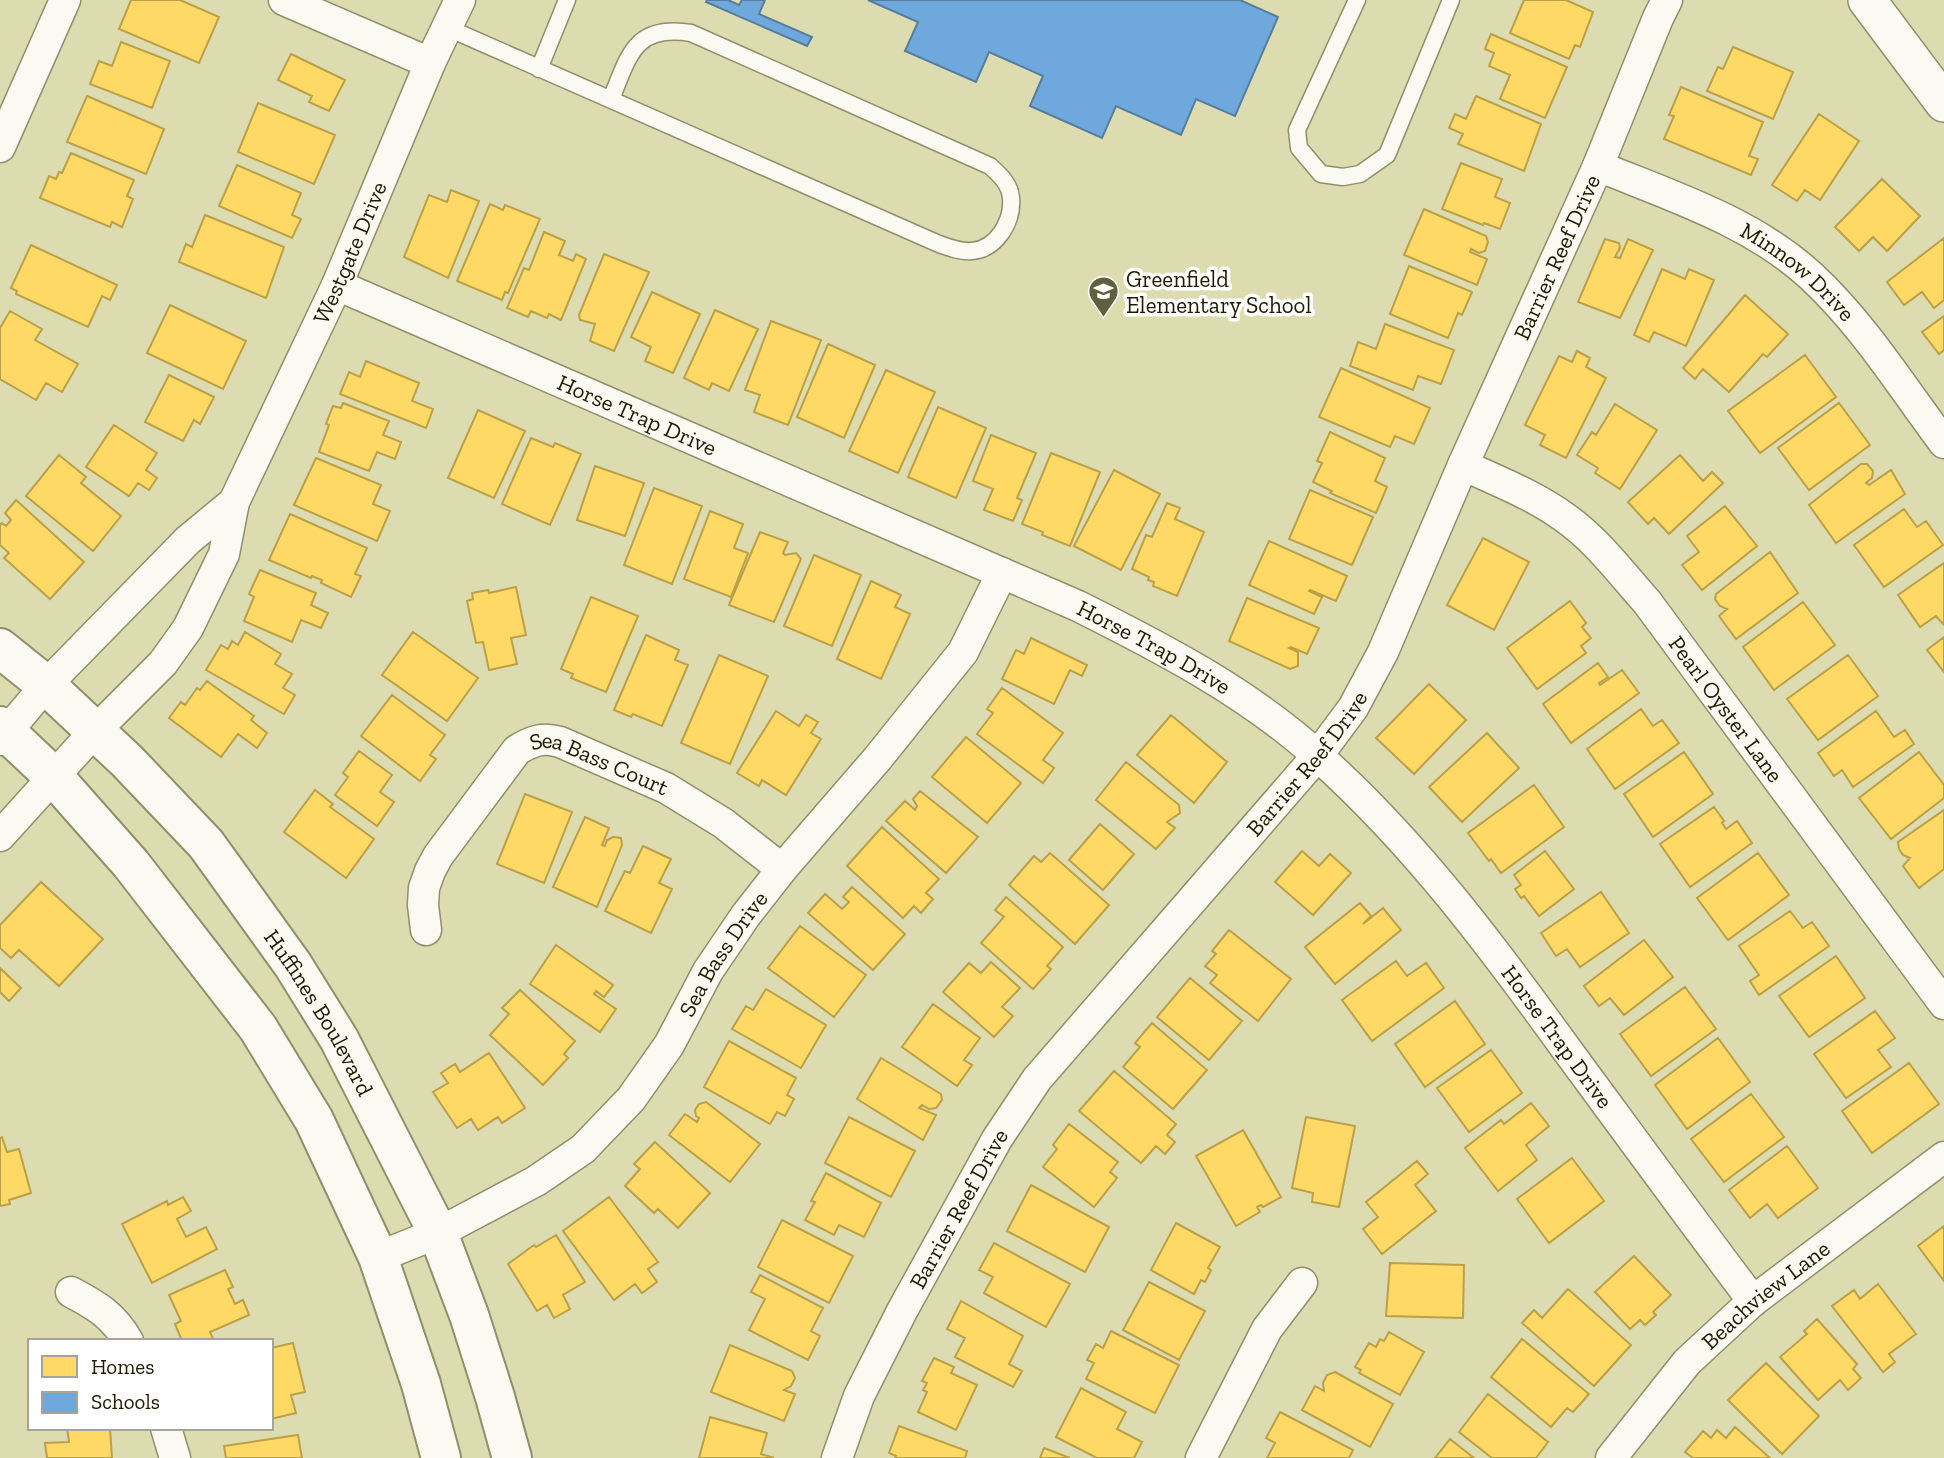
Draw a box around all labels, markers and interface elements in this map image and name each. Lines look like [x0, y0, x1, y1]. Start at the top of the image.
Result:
street label: Barrier Reef Drive [1507, 170, 1606, 344]
street label: Westgate Drive [307, 177, 393, 328]
street label: Minnow Drive [1736, 216, 1861, 327]
place label: Greenfield Elementary School [1126, 265, 1312, 319]
school or university icon: Greenfield Elementary School [1086, 275, 1120, 319]
street label: Horse Trap Drive [553, 368, 721, 462]
street label: Horse Trap Drive [1073, 594, 1236, 700]
street label: Pearl Oyster Lane [1663, 630, 1789, 788]
street label: Barrier Reef Drive [1240, 686, 1373, 842]
street label: Sea Bass Court [526, 726, 673, 802]
street label: Sea Bass Drive [673, 885, 774, 1021]
street label: Huffines Boulevard [258, 924, 380, 1101]
street label: Horse Trap Drive [1495, 959, 1619, 1114]
street label: Barrier Reef Drive [903, 1123, 1014, 1294]
street label: Beachview Lane [1696, 1234, 1835, 1355]
legend [28, 1339, 273, 1430]
text: Homes [91, 1354, 154, 1379]
text: Schools [91, 1389, 160, 1414]

